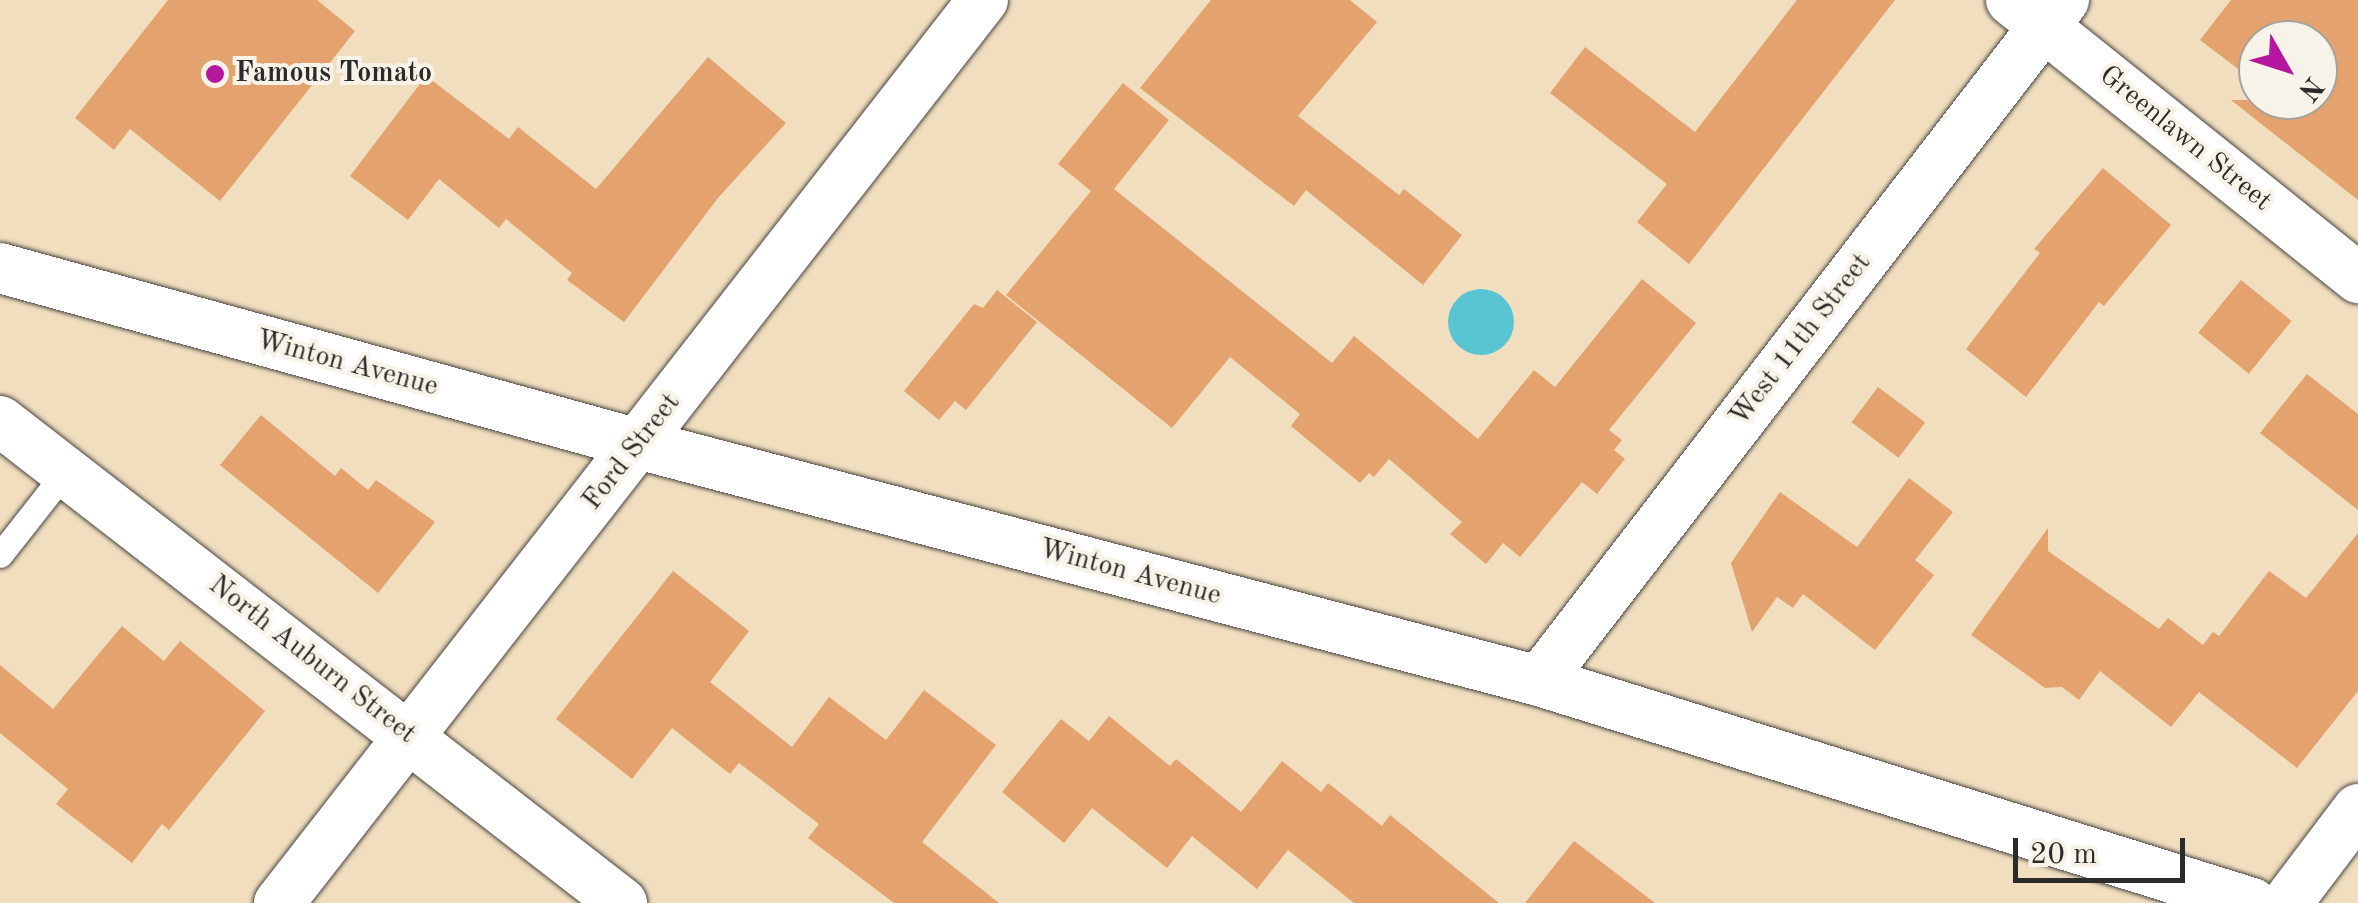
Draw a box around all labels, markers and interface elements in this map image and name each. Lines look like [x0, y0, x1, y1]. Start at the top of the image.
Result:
north arrow [2238, 20, 2338, 120]
place label: Famous Tomato [235, 57, 432, 91]
street label: Greenlawn Street [2092, 59, 2278, 219]
marker: Famous Tomato [204, 63, 226, 85]
text: N [2292, 70, 2327, 105]
street label: West 11th Street [1723, 247, 1879, 433]
street label: Winton Avenue [252, 324, 442, 404]
street label: Ford Street [576, 387, 688, 517]
street label: Winton Avenue [1035, 533, 1225, 613]
street label: North Auburn Street [202, 569, 422, 751]
scale bar [2018, 818, 2190, 880]
text: 20 m [2030, 840, 2097, 870]

